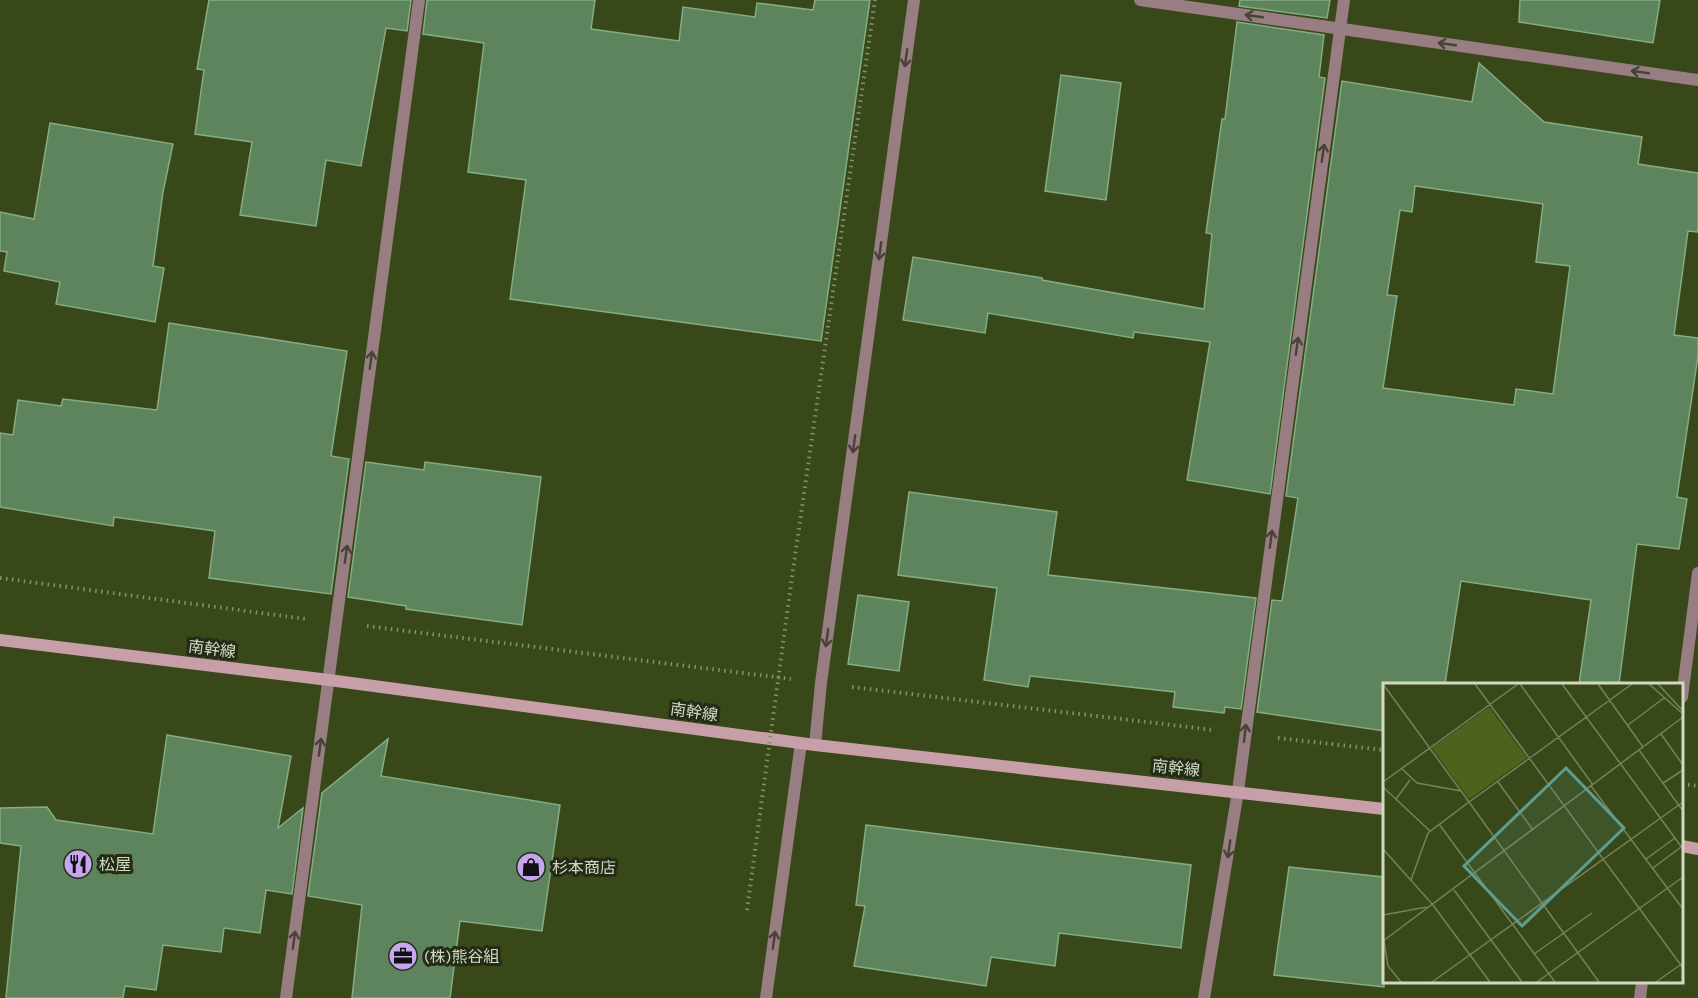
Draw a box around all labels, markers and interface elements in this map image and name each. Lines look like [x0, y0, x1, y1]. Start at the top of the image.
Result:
one-way arrow [1245, 11, 1264, 22]
one-way arrow [1438, 39, 1457, 50]
one-way arrow [901, 48, 912, 67]
one-way arrow [1631, 66, 1650, 77]
one-way arrow [1318, 144, 1329, 163]
one-way arrow [874, 241, 885, 261]
one-way arrow [1292, 337, 1303, 357]
one-way arrow [366, 351, 377, 371]
one-way arrow [848, 434, 859, 454]
one-way arrow [1266, 530, 1277, 550]
one-way arrow [341, 544, 352, 564]
one-way arrow [822, 627, 833, 647]
street label: 南幹線 [187, 637, 237, 661]
inset map [1383, 683, 1683, 983]
street label: 南幹線 [669, 699, 719, 725]
one-way arrow [1240, 723, 1251, 743]
one-way arrow [315, 737, 326, 757]
street label: 南幹線 [1151, 756, 1201, 780]
one-way arrow [1223, 838, 1234, 858]
restaurant icon: 松屋 [62, 848, 94, 880]
shop icon: 杉本商店 [515, 851, 547, 883]
place label: 松屋 [99, 855, 131, 874]
place label: 杉本商店 [552, 858, 616, 877]
one-way arrow [288, 931, 299, 950]
one-way arrow [768, 931, 779, 950]
office icon: (株)熊谷組 [387, 940, 419, 972]
place label: (株)熊谷組 [424, 947, 499, 966]

